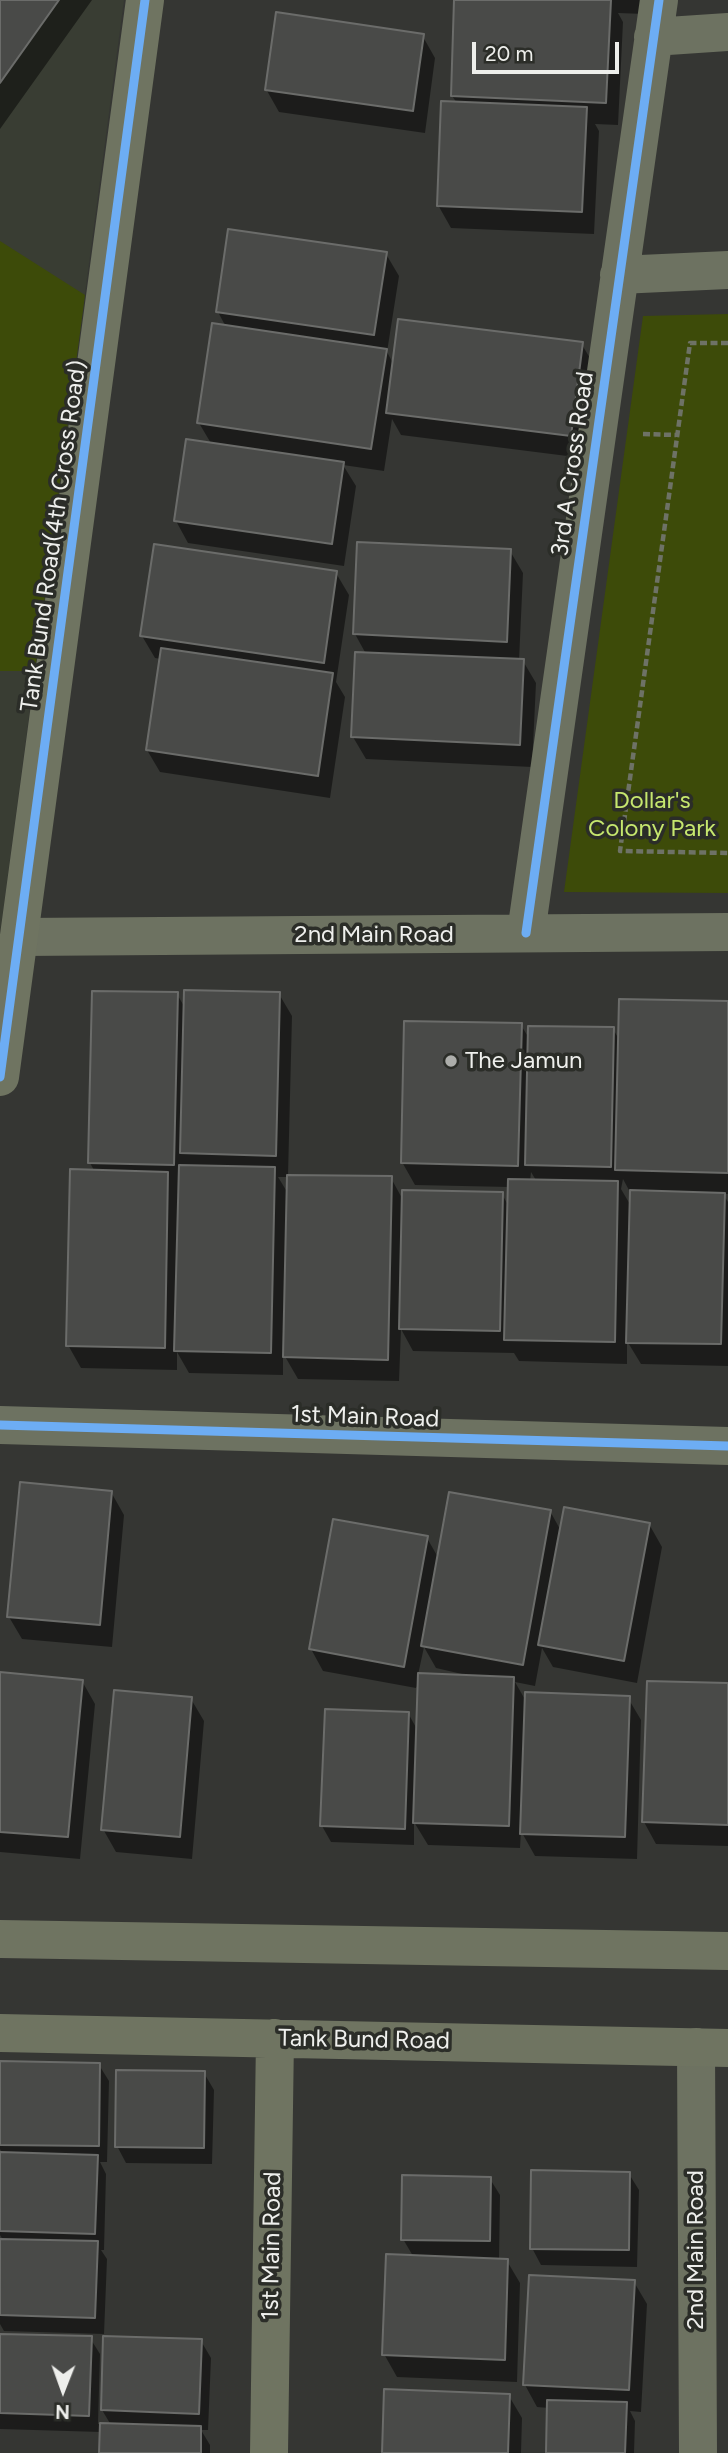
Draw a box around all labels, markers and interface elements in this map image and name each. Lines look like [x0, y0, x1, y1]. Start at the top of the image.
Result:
scale bar [476, 28, 623, 72]
text: 20 m [485, 41, 533, 66]
street label: Tank Bund Road(4th Cross Road) [15, 358, 93, 714]
street label: 3rd A Cross Road [546, 370, 600, 558]
park label: Dollar's Colony Park [588, 787, 716, 843]
street label: 2nd Main Road [294, 921, 454, 949]
place label: The Jamun [465, 1047, 582, 1075]
marker: The Jamun [443, 1053, 459, 1069]
street label: 1st Main Road [290, 1400, 440, 1434]
street label: Tank Bund Road [278, 2024, 450, 2056]
street label: 2nd Main Road [682, 2170, 710, 2330]
street label: 1st Main Road [256, 2171, 288, 2321]
north arrow [28, 2355, 98, 2425]
text: N [55, 2400, 70, 2423]

